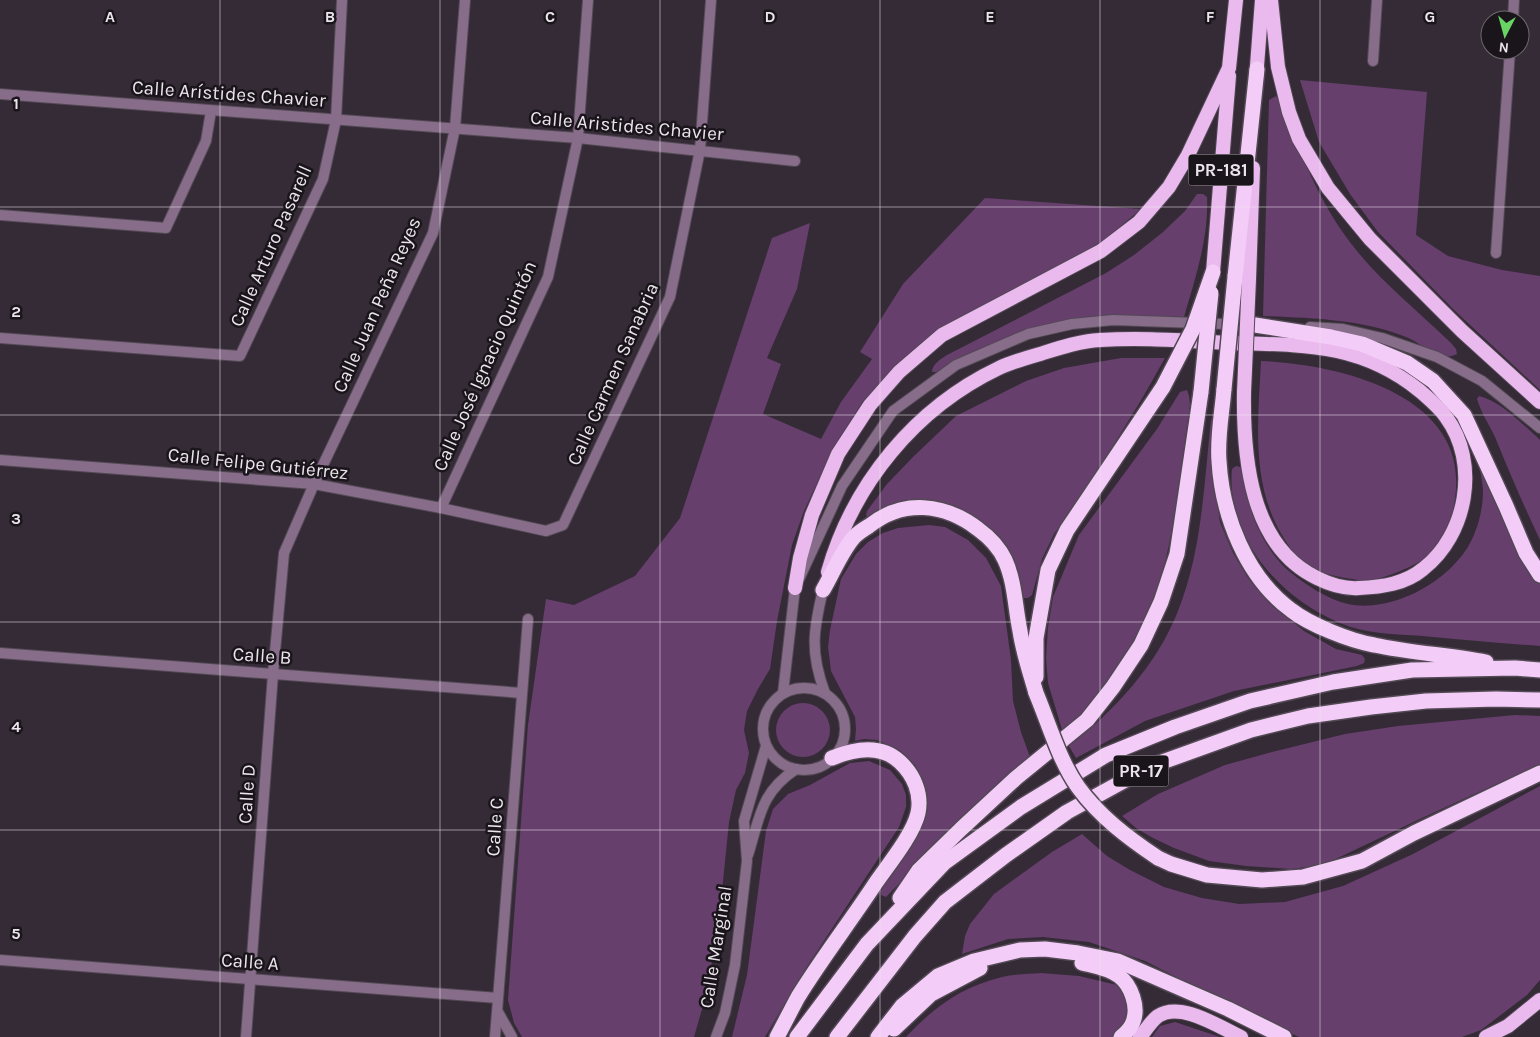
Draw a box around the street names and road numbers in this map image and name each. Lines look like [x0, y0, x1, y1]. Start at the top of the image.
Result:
street label: Calle Arístides Chavier [131, 76, 327, 112]
street label: Calle Aristides Chavier [529, 107, 725, 145]
road number: PR-181 [1188, 154, 1254, 186]
street label: Calle Arturo Pasarell [226, 162, 316, 330]
street label: Calle Juan Peña Reyes [328, 214, 426, 396]
street label: Calle José Ignacio Quintón [429, 258, 541, 474]
street label: Calle Carmen Sanabria [563, 279, 663, 469]
street label: Calle Felipe Gutiérrez [167, 444, 349, 484]
street label: Calle B [232, 643, 292, 669]
road number: PR-17 [1114, 756, 1168, 786]
street label: Calle D [234, 764, 260, 824]
street label: Calle C [482, 797, 508, 857]
street label: Calle Marginal [695, 884, 737, 1010]
street label: Calle A [220, 949, 280, 975]

